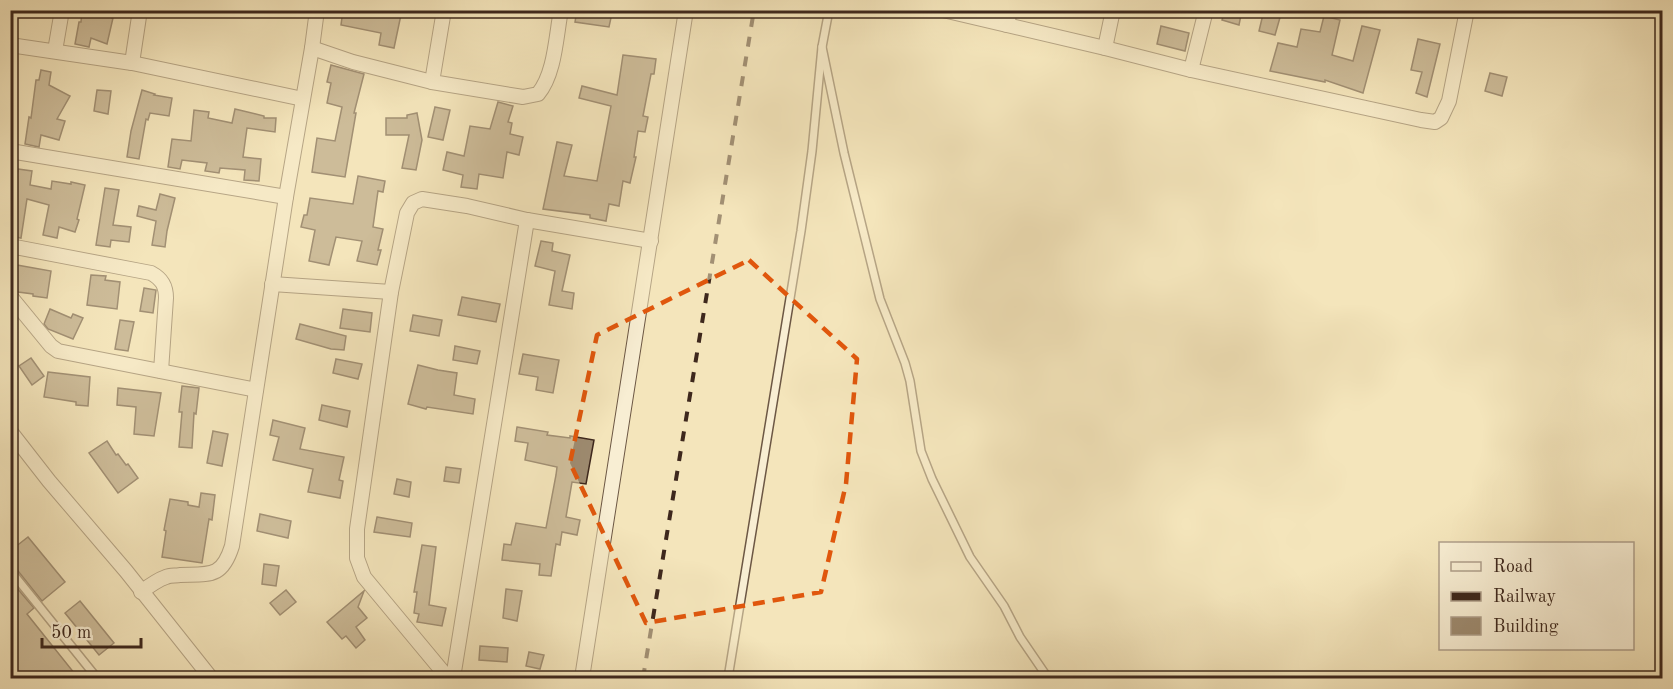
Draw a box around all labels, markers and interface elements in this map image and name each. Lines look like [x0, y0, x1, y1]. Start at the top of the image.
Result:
legend [1439, 542, 1634, 650]
text: Road [1493, 558, 1533, 576]
text: Railway [1493, 588, 1556, 606]
scale bar [42, 611, 141, 649]
text: Building [1493, 618, 1559, 636]
text: 50 m [51, 624, 91, 642]

